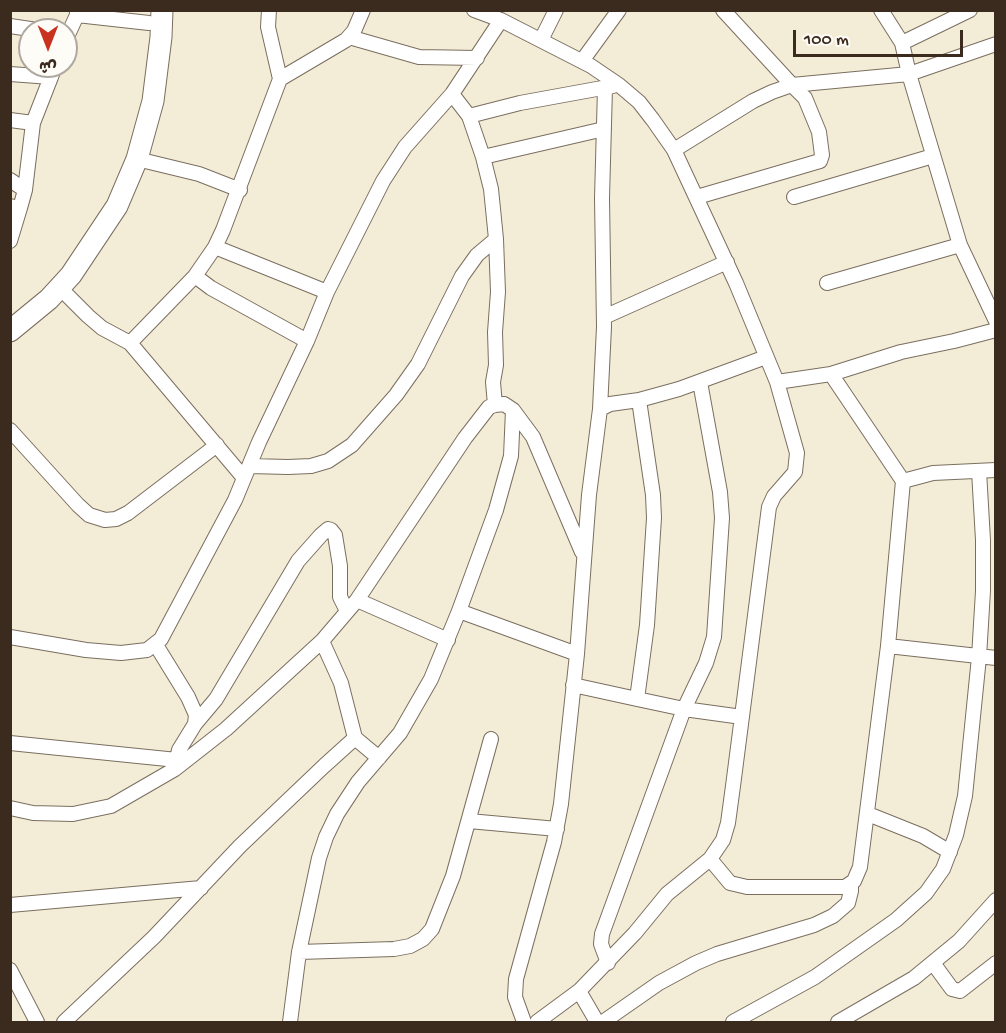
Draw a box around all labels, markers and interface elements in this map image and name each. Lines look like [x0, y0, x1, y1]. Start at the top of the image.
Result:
north arrow [18, 18, 78, 78]
scale bar [796, 18, 966, 56]
text: 100 m [804, 30, 849, 51]
text: ش [39, 55, 57, 74]

